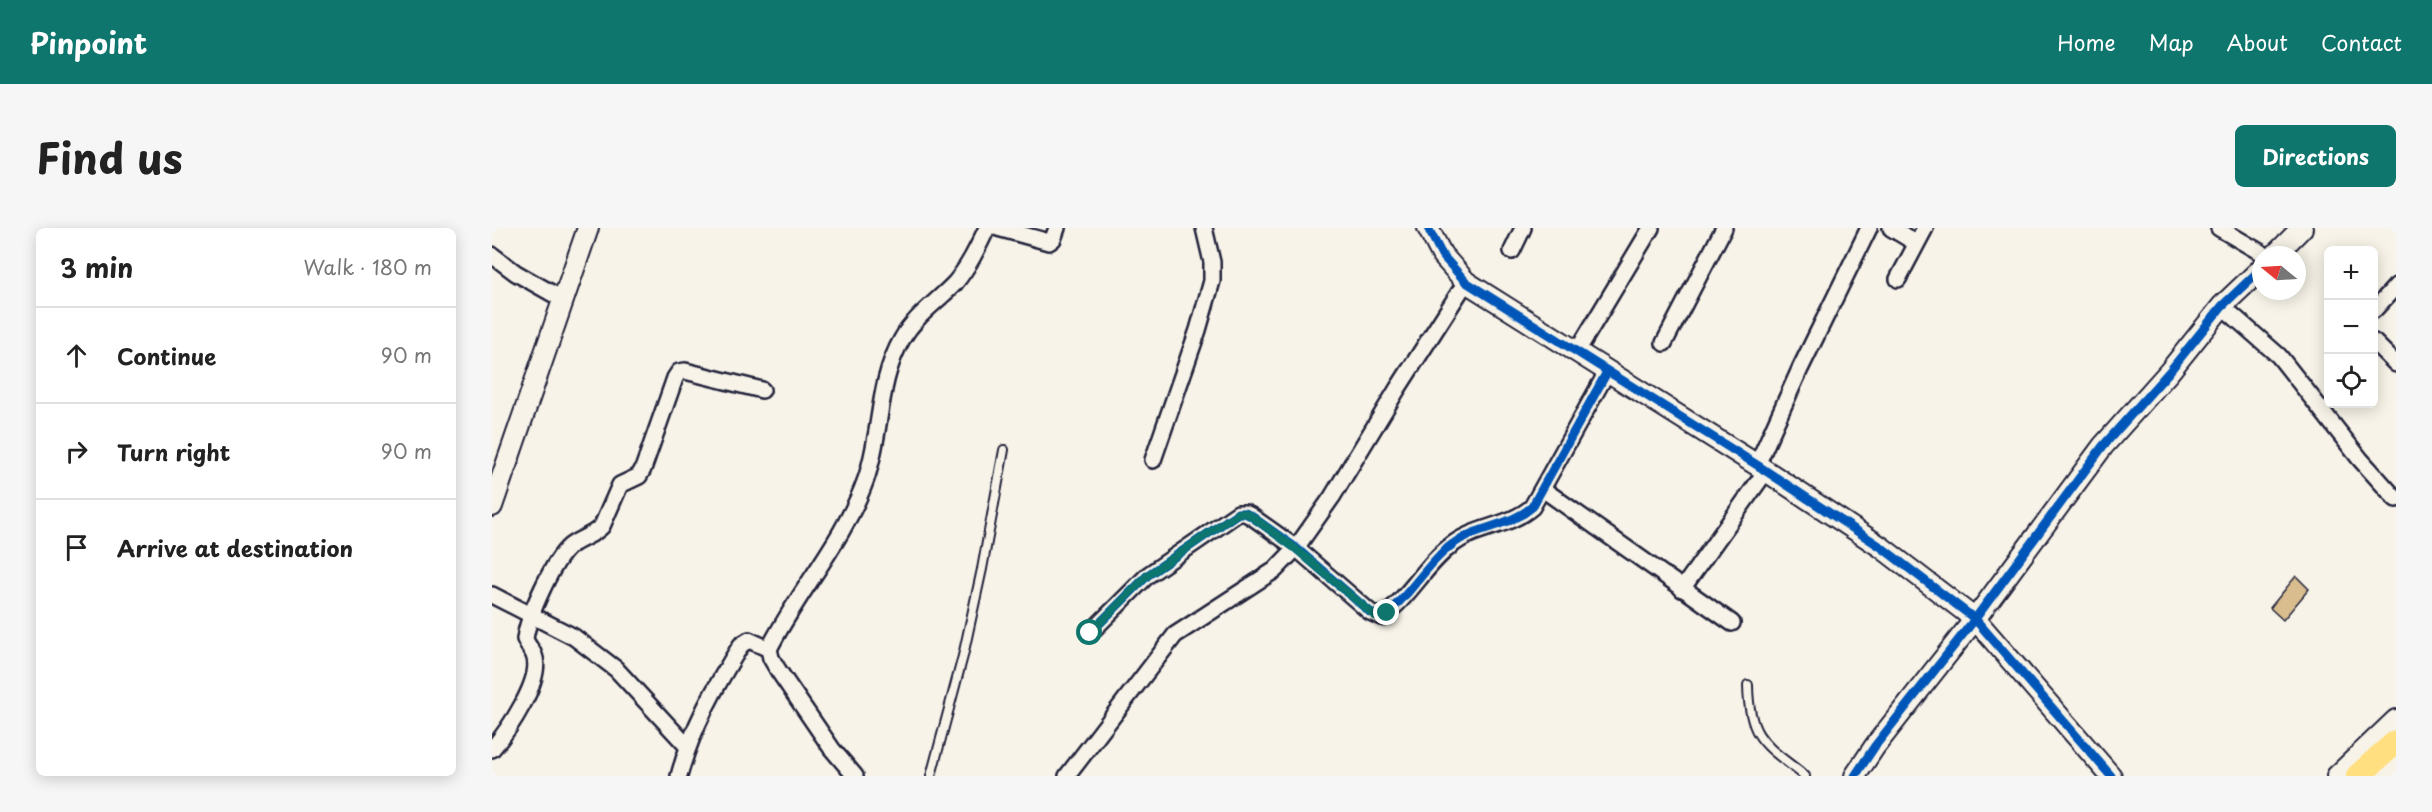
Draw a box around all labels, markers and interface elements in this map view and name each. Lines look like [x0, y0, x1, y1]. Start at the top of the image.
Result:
text: Pinpoint [30, 21, 147, 64]
text: Home [2057, 26, 2116, 58]
text: Map [2149, 26, 2194, 58]
text: About [2227, 26, 2288, 58]
text: Contact [2321, 26, 2402, 58]
text: Find us [36, 125, 183, 188]
button: Directions [2235, 125, 2396, 187]
north arrow [2252, 246, 2306, 300]
map controls [2324, 246, 2378, 408]
button: + [2324, 246, 2378, 300]
text: 3 min [60, 248, 133, 287]
text: Walk · 180 m [304, 252, 432, 282]
button: − [2324, 300, 2378, 354]
icon: ahead [60, 339, 93, 372]
text: Continue [117, 339, 216, 372]
text: 90 m [381, 340, 432, 370]
button: locate [2324, 354, 2378, 408]
icon: right [60, 435, 93, 468]
text: Turn right [117, 435, 230, 468]
text: 90 m [381, 436, 432, 466]
icon: arrive [60, 531, 93, 564]
text: Arrive at destination [117, 531, 353, 564]
route end [1373, 599, 1399, 625]
route start [1076, 619, 1102, 645]

